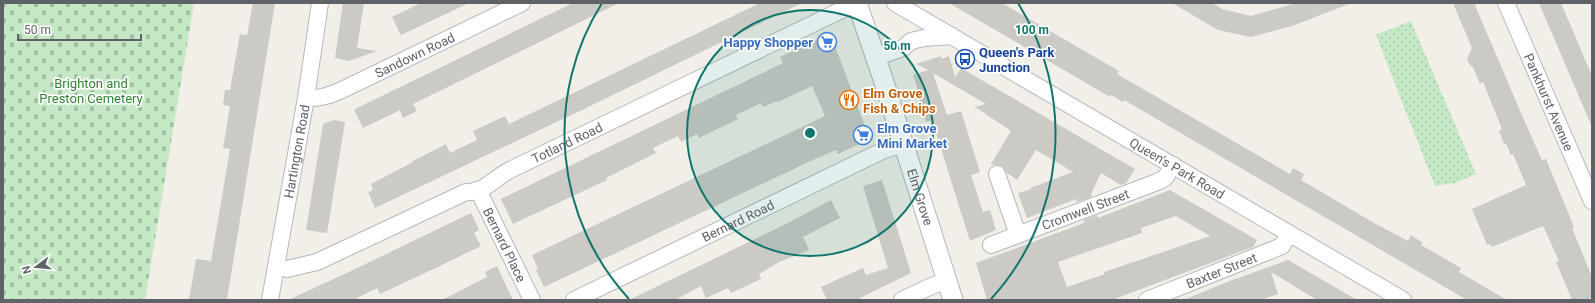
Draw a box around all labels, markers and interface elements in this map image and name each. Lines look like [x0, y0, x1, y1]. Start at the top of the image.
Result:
scale bar [18, 16, 141, 42]
text: 50 m [24, 23, 51, 37]
text: 100 m [1015, 23, 1049, 37]
street label: Sandown Road [373, 30, 457, 81]
supermarket icon: Happy Shopper [816, 31, 838, 53]
place label: Happy Shopper [724, 35, 813, 50]
text: 50 m [883, 39, 911, 53]
place label: Queen's Park Junction [979, 45, 1055, 75]
bus stop icon: Queen's Park Junction [954, 48, 976, 70]
street label: Pankhurst Avenue [1521, 51, 1576, 153]
park label: Brighton and Preston Cemetery [39, 76, 143, 106]
place label: Elm Grove Fish & Chips [863, 86, 936, 116]
restaurant icon: Elm Grove Fish & Chips [838, 89, 860, 111]
street label: Hartington Road [281, 103, 313, 199]
street label: Totland Road [529, 120, 605, 166]
place label: Elm Grove Mini Market [877, 121, 948, 151]
supermarket icon: Elm Grove Mini Market [852, 124, 874, 146]
centre of rings [803, 126, 817, 140]
street label: Queen's Park Road [1127, 135, 1227, 202]
street label: Elm Grove [904, 167, 936, 227]
street label: Cromwell Street [1040, 186, 1131, 233]
street label: Bernard Road [699, 197, 777, 245]
street label: Bernard Place [480, 205, 529, 285]
north arrow [16, 247, 56, 287]
street label: Baxter Street [1184, 250, 1259, 292]
text: N [19, 264, 34, 275]

